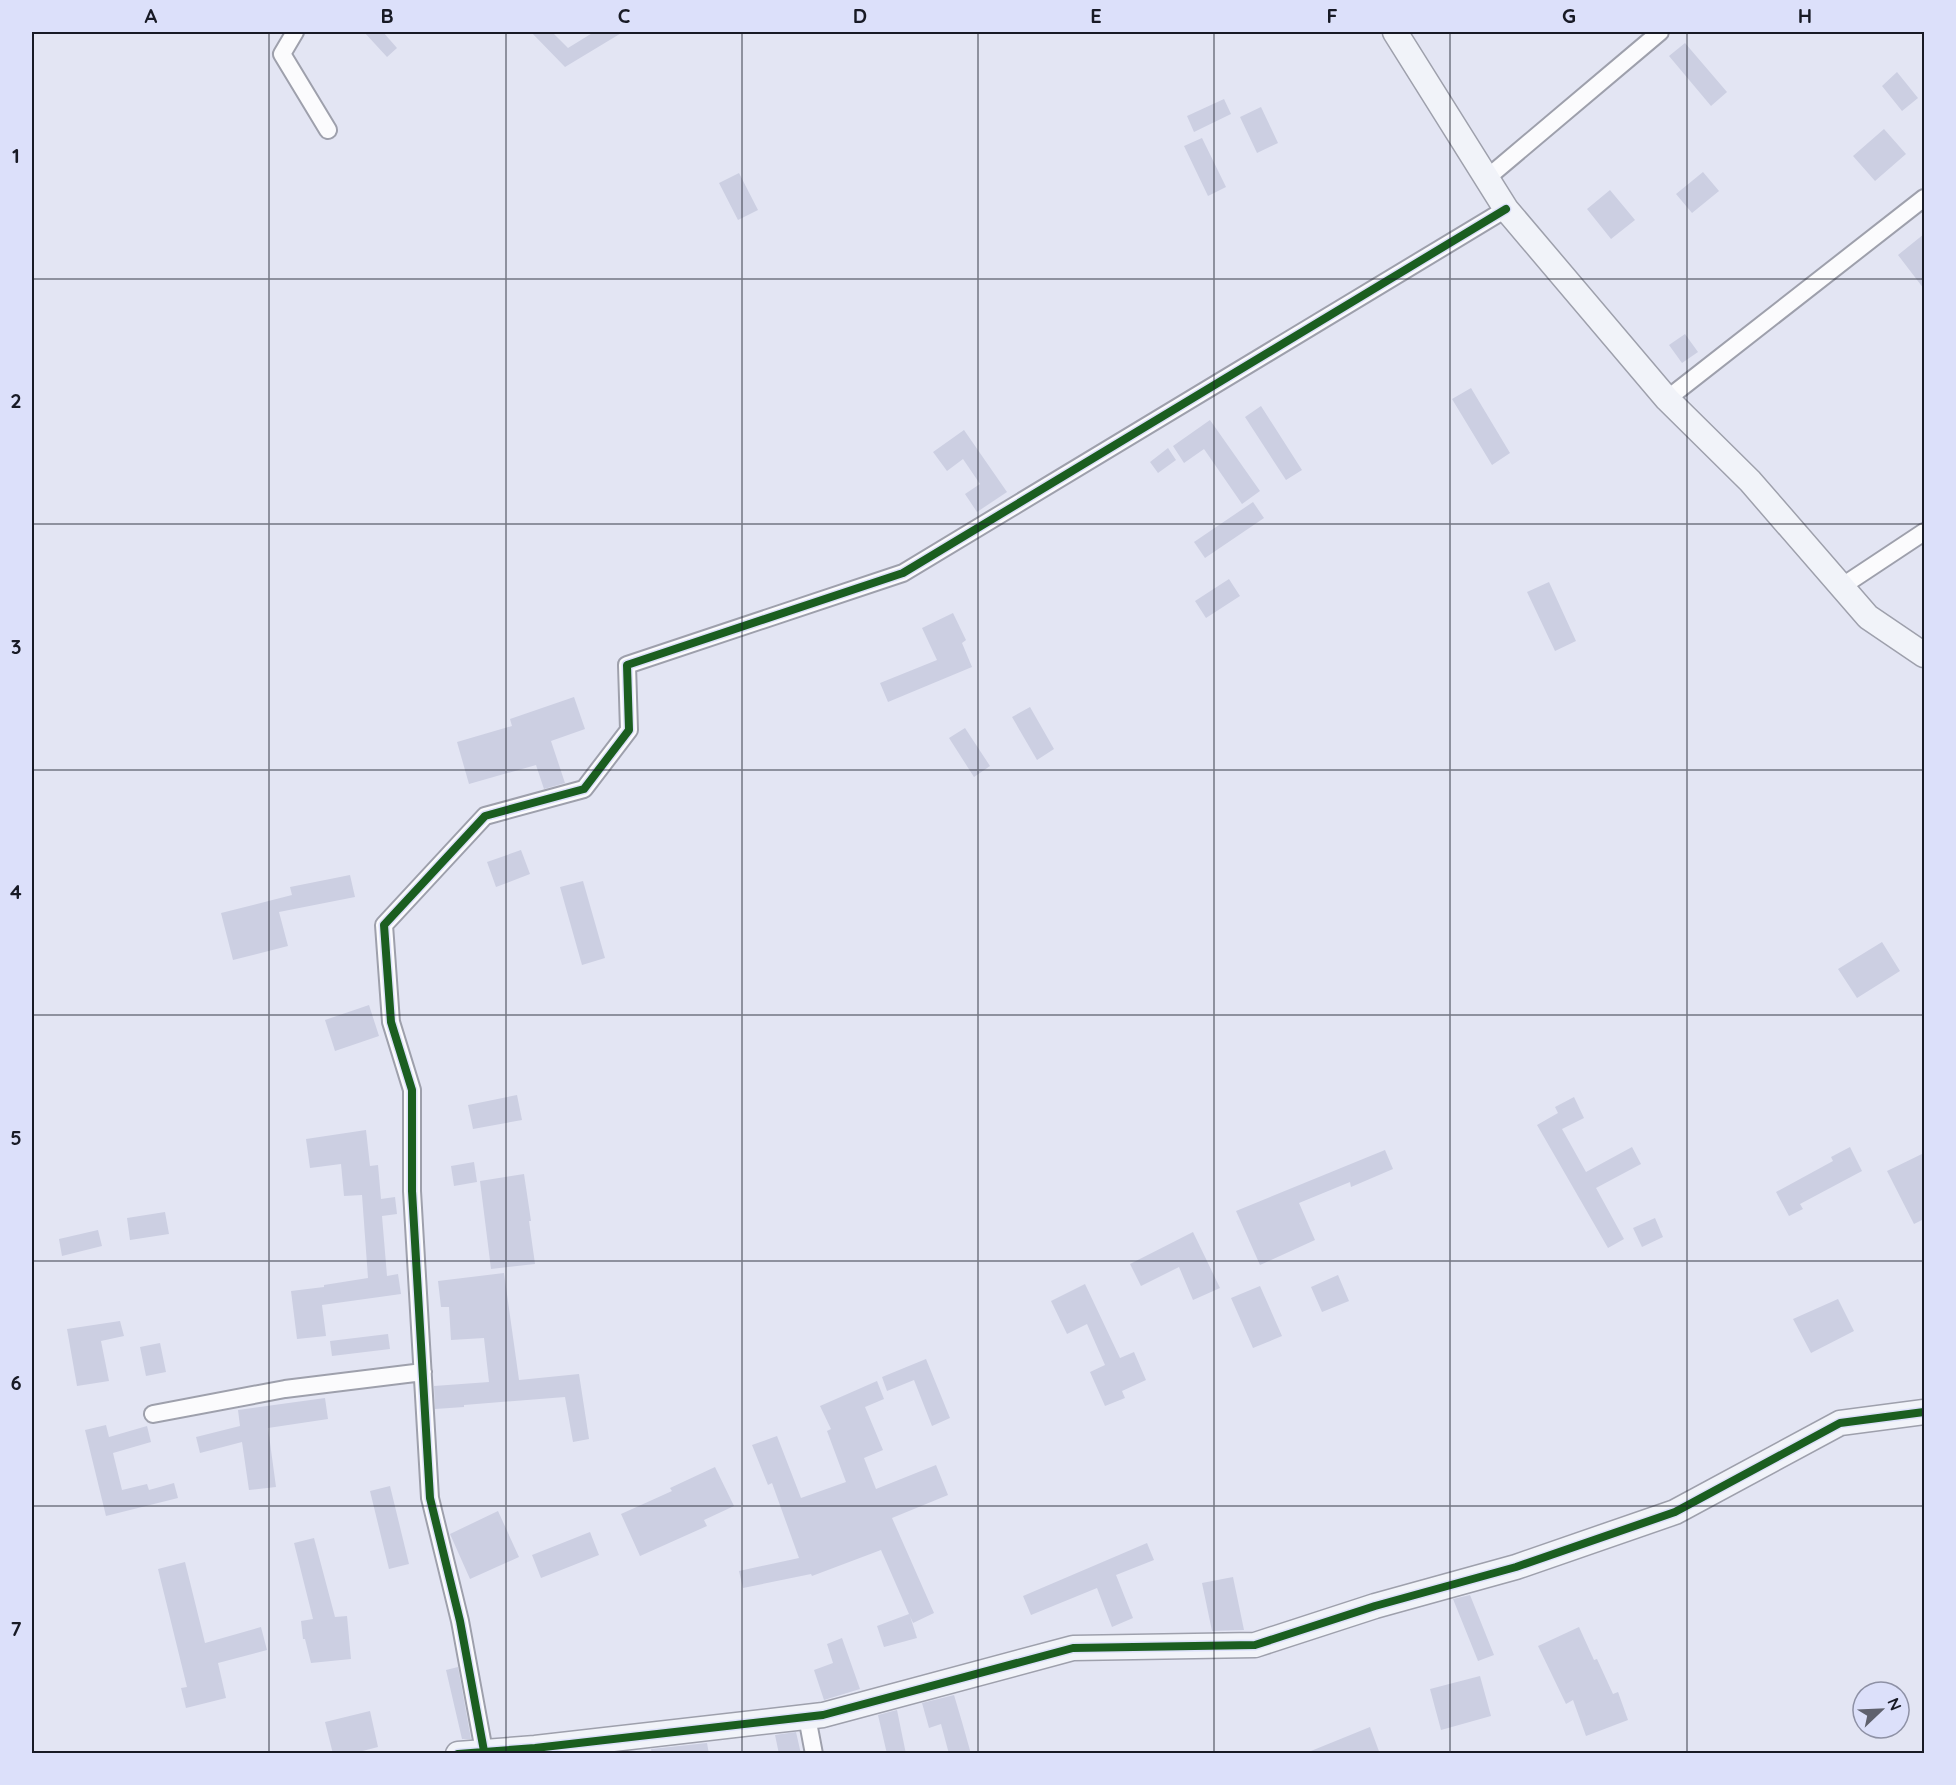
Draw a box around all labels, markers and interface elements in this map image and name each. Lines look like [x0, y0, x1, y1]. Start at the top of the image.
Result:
text: A [145, 3, 158, 28]
text: B [380, 3, 394, 28]
text: C [618, 3, 631, 28]
text: D [853, 3, 867, 28]
text: E [1090, 3, 1102, 28]
text: F [1326, 3, 1338, 28]
text: G [1562, 3, 1576, 28]
text: H [1798, 3, 1812, 28]
text: 1 [12, 143, 20, 168]
text: 2 [10, 388, 22, 413]
text: 3 [11, 634, 21, 659]
text: 4 [10, 879, 22, 904]
text: 5 [10, 1125, 22, 1150]
text: 6 [10, 1370, 22, 1395]
text: 7 [11, 1616, 22, 1641]
north arrow [1851, 1680, 1911, 1740]
text: N [1883, 1695, 1906, 1713]

